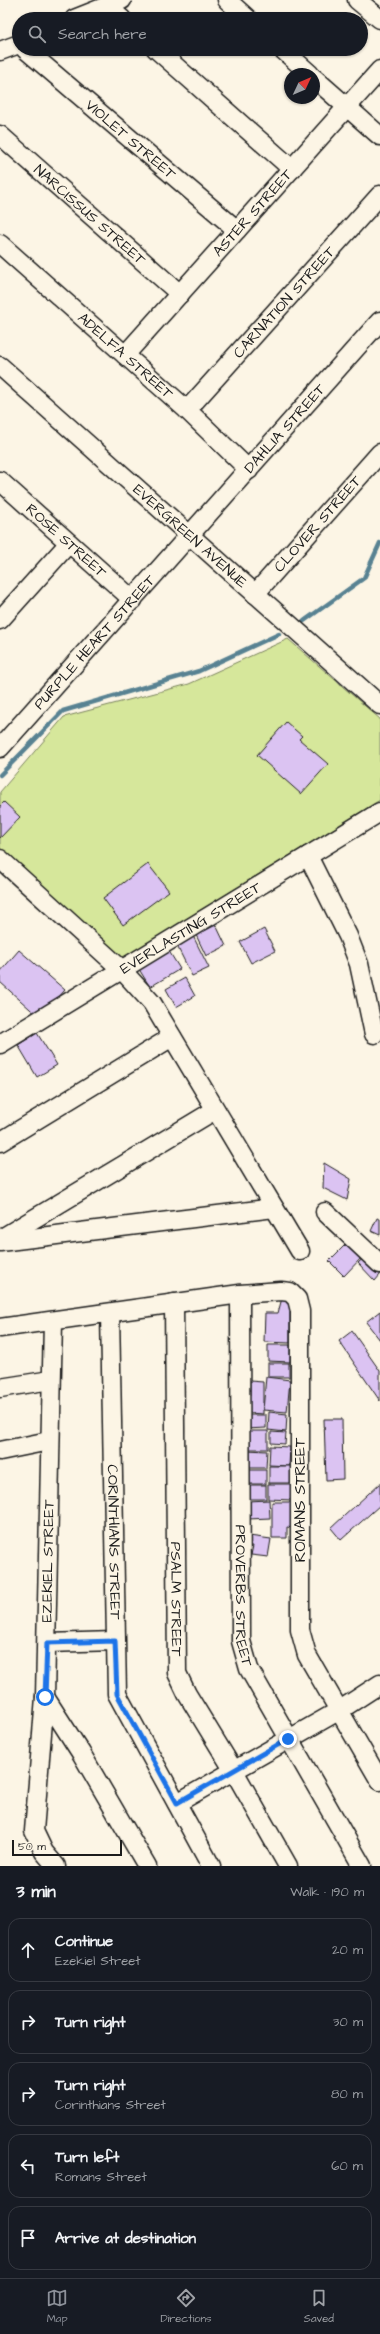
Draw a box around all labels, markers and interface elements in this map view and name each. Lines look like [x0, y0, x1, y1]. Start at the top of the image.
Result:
search box [12, 12, 368, 56]
icon: search [26, 23, 48, 45]
text: Search here [58, 24, 147, 45]
north arrow [284, 68, 320, 104]
street label: VIOLET STREET [81, 95, 181, 184]
street label: NARCISSUS STREET [29, 159, 151, 270]
street label: ASTER STREET [208, 164, 298, 261]
street label: CARNATION STREET [228, 241, 340, 363]
street label: ADELFA STREET [73, 307, 179, 404]
street label: DAHLIA STREET [239, 378, 331, 478]
street label: CLOVER STREET [269, 470, 366, 577]
street label: EVERGREEN AVENUE [129, 479, 252, 593]
street label: ROSE STREET [21, 498, 112, 583]
street label: PURPLE HEART STREET [29, 569, 161, 714]
street label: EVERLASTING STREET [116, 876, 265, 979]
street label: ROMANS STREET [290, 1437, 311, 1562]
street label: CORINTHIANS STREET [102, 1464, 126, 1620]
street label: EZEKIEL STREET [36, 1499, 60, 1623]
street label: PROVERBS STREET [230, 1525, 258, 1670]
street label: PSALM STREET [165, 1542, 187, 1657]
route start [36, 1688, 54, 1706]
route end [279, 1730, 297, 1748]
scale bar [12, 1838, 122, 1857]
text: 50 m [18, 1839, 46, 1854]
text: 3 min [16, 1880, 56, 1904]
text: Walk · 190 m [290, 1883, 364, 1901]
text: Continue [55, 1931, 113, 1952]
icon: ahead [17, 1939, 39, 1961]
text: 20 m [332, 1941, 363, 1959]
text: Ezekiel Street [55, 1952, 141, 1970]
icon: right [17, 2011, 39, 2033]
text: Turn right [55, 2012, 126, 2033]
text: 30 m [333, 2013, 363, 2031]
text: Turn right [55, 2075, 126, 2096]
icon: right [17, 2083, 39, 2105]
text: 80 m [331, 2085, 363, 2103]
text: Corinthians Street [55, 2096, 166, 2114]
text: Turn left [55, 2147, 119, 2168]
icon: left [17, 2155, 39, 2177]
text: 60 m [331, 2157, 363, 2175]
text: Romans Street [55, 2168, 147, 2186]
icon: arrive [17, 2227, 39, 2249]
text: Arrive at destination [55, 2228, 196, 2249]
tab: Map [46, 2287, 68, 2326]
tab: Directions [160, 2287, 212, 2326]
tab: Saved [304, 2287, 334, 2326]

